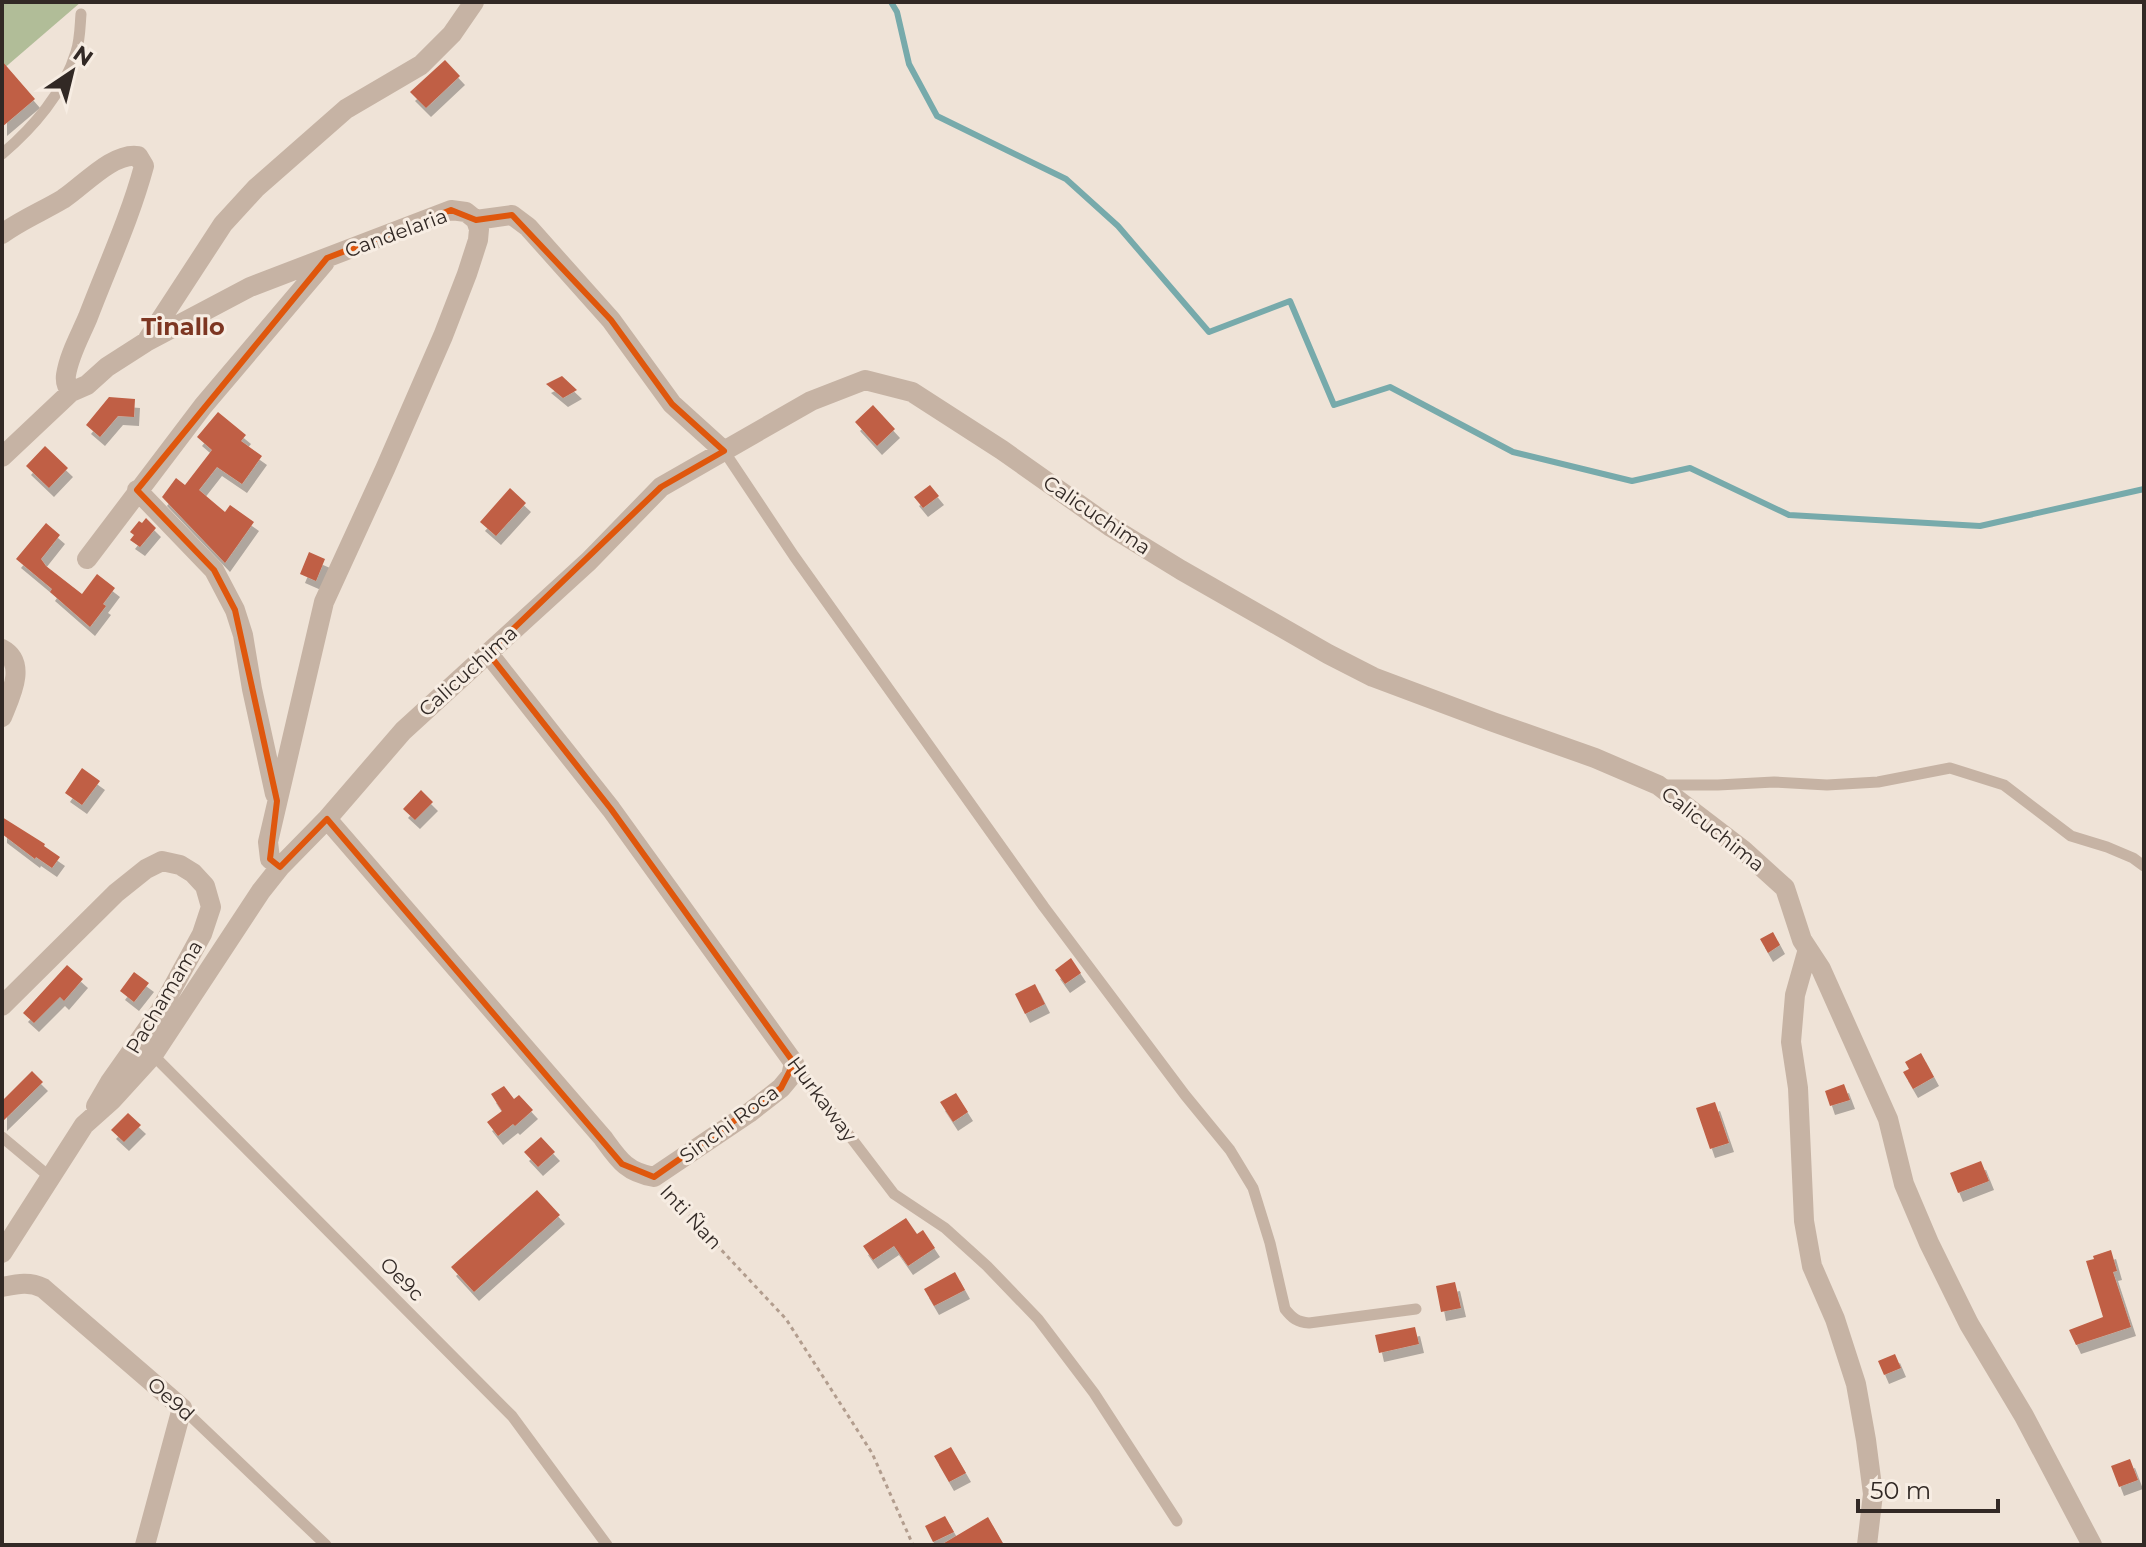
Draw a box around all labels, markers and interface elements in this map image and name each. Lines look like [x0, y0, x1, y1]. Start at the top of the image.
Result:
north arrow [32, 32, 112, 112]
text: N [68, 40, 98, 72]
street label: Candelaria [342, 203, 450, 263]
district label: Tinallo [141, 312, 225, 341]
street label: Calicuchima [1039, 470, 1155, 560]
street label: Calicuchima [414, 620, 522, 722]
street label: Calicuchima [1657, 781, 1769, 877]
street label: Pachamama [121, 936, 207, 1058]
street label: Hurkaway [782, 1052, 862, 1146]
street label: Sinchi Roca [675, 1080, 783, 1168]
street label: Inti Ñan [655, 1180, 727, 1254]
street label: Oe9c [375, 1252, 429, 1306]
street label: Oe9d [143, 1372, 199, 1426]
scale bar [1858, 1463, 1998, 1513]
text: 50 m [1870, 1476, 1931, 1505]

